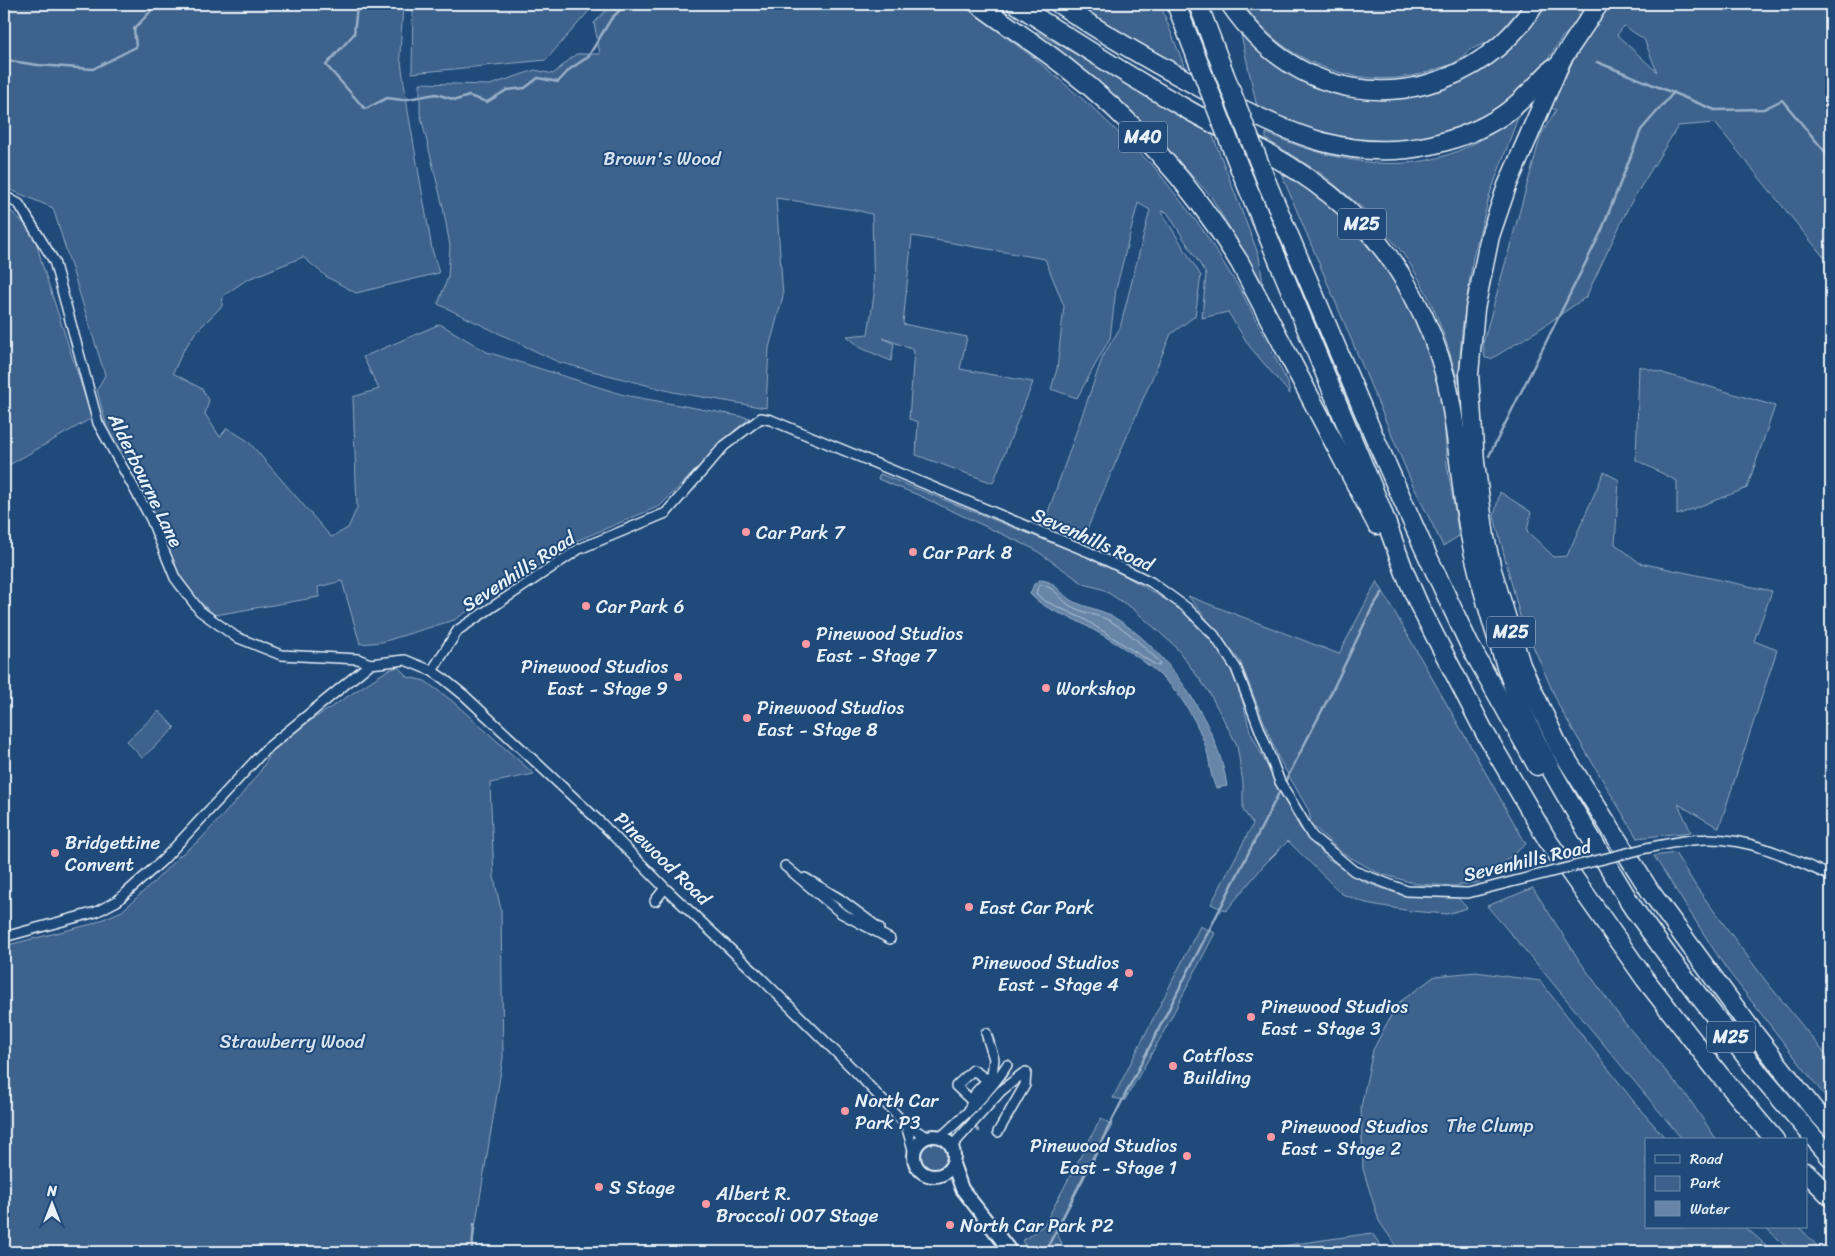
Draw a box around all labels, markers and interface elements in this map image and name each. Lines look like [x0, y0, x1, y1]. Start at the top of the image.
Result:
road number: M40 [1119, 121, 1167, 152]
park label: Brown's Wood [603, 142, 722, 175]
road number: M25 [1338, 208, 1386, 240]
street label: Alderbourne Lane [98, 406, 192, 553]
street label: Sevenhills Road [1027, 498, 1161, 582]
place label: Car Park 7 [756, 516, 846, 549]
street label: Sevenhills Road [455, 521, 583, 621]
marker: Car Park 7 [740, 526, 752, 538]
place label: Car Park 8 [923, 536, 1013, 569]
marker: Car Park 8 [907, 546, 919, 558]
place label: Car Park 6 [596, 590, 684, 623]
marker: Car Park 6 [580, 600, 592, 612]
road number: M25 [1487, 616, 1535, 648]
place label: Pinewood Studios East - Stage 7 [816, 617, 963, 672]
marker: Pinewood Studios East - Stage 7 [800, 638, 812, 650]
place label: Pinewood Studios East - Stage 9 [521, 650, 668, 705]
marker: Pinewood Studios East - Stage 9 [672, 671, 684, 683]
place label: Workshop [1056, 672, 1136, 705]
marker: Workshop [1040, 682, 1052, 694]
place label: Pinewood Studios East - Stage 8 [757, 691, 904, 746]
marker: Pinewood Studios East - Stage 8 [741, 712, 753, 724]
street label: Pinewood Road [606, 803, 720, 915]
place label: Bridgettine Convent [65, 826, 161, 881]
street label: Sevenhills Road [1460, 829, 1596, 891]
marker: Bridgettine Convent [49, 847, 61, 859]
place label: East Car Park [979, 891, 1094, 924]
marker: East Car Park [963, 901, 975, 913]
place label: Pinewood Studios East - Stage 4 [972, 946, 1119, 1001]
marker: Pinewood Studios East - Stage 4 [1123, 967, 1135, 979]
place label: Pinewood Studios East - Stage 3 [1261, 990, 1408, 1045]
marker: Pinewood Studios East - Stage 3 [1245, 1011, 1257, 1023]
road number: M25 [1707, 1022, 1755, 1052]
park label: Strawberry Wood [220, 1025, 365, 1058]
place label: Catfloss Building [1183, 1039, 1254, 1094]
marker: Catfloss Building [1167, 1060, 1179, 1072]
place label: North Car Park P3 [855, 1084, 939, 1139]
marker: North Car Park P3 [839, 1105, 851, 1117]
park label: The Clump [1446, 1109, 1534, 1142]
place label: Pinewood Studios East - Stage 2 [1281, 1110, 1428, 1165]
place label: Pinewood Studios East - Stage 1 [1030, 1129, 1177, 1184]
marker: Pinewood Studios East - Stage 2 [1265, 1131, 1277, 1143]
legend [1645, 1138, 1808, 1228]
text: Road [1690, 1146, 1723, 1172]
marker: Pinewood Studios East - Stage 1 [1181, 1150, 1193, 1162]
text: Park [1690, 1170, 1721, 1196]
place label: S Stage [609, 1171, 675, 1204]
place label: Albert R. Broccoli 007 Stage [715, 1177, 879, 1232]
north arrow [28, 1178, 78, 1228]
text: N [46, 1179, 57, 1204]
marker: S Stage [593, 1181, 605, 1193]
text: Water [1690, 1196, 1730, 1222]
marker: Albert R. Broccoli 007 Stage [700, 1198, 712, 1210]
place label: North Car Park P2 [960, 1209, 1114, 1242]
marker: North Car Park P2 [944, 1219, 956, 1231]

